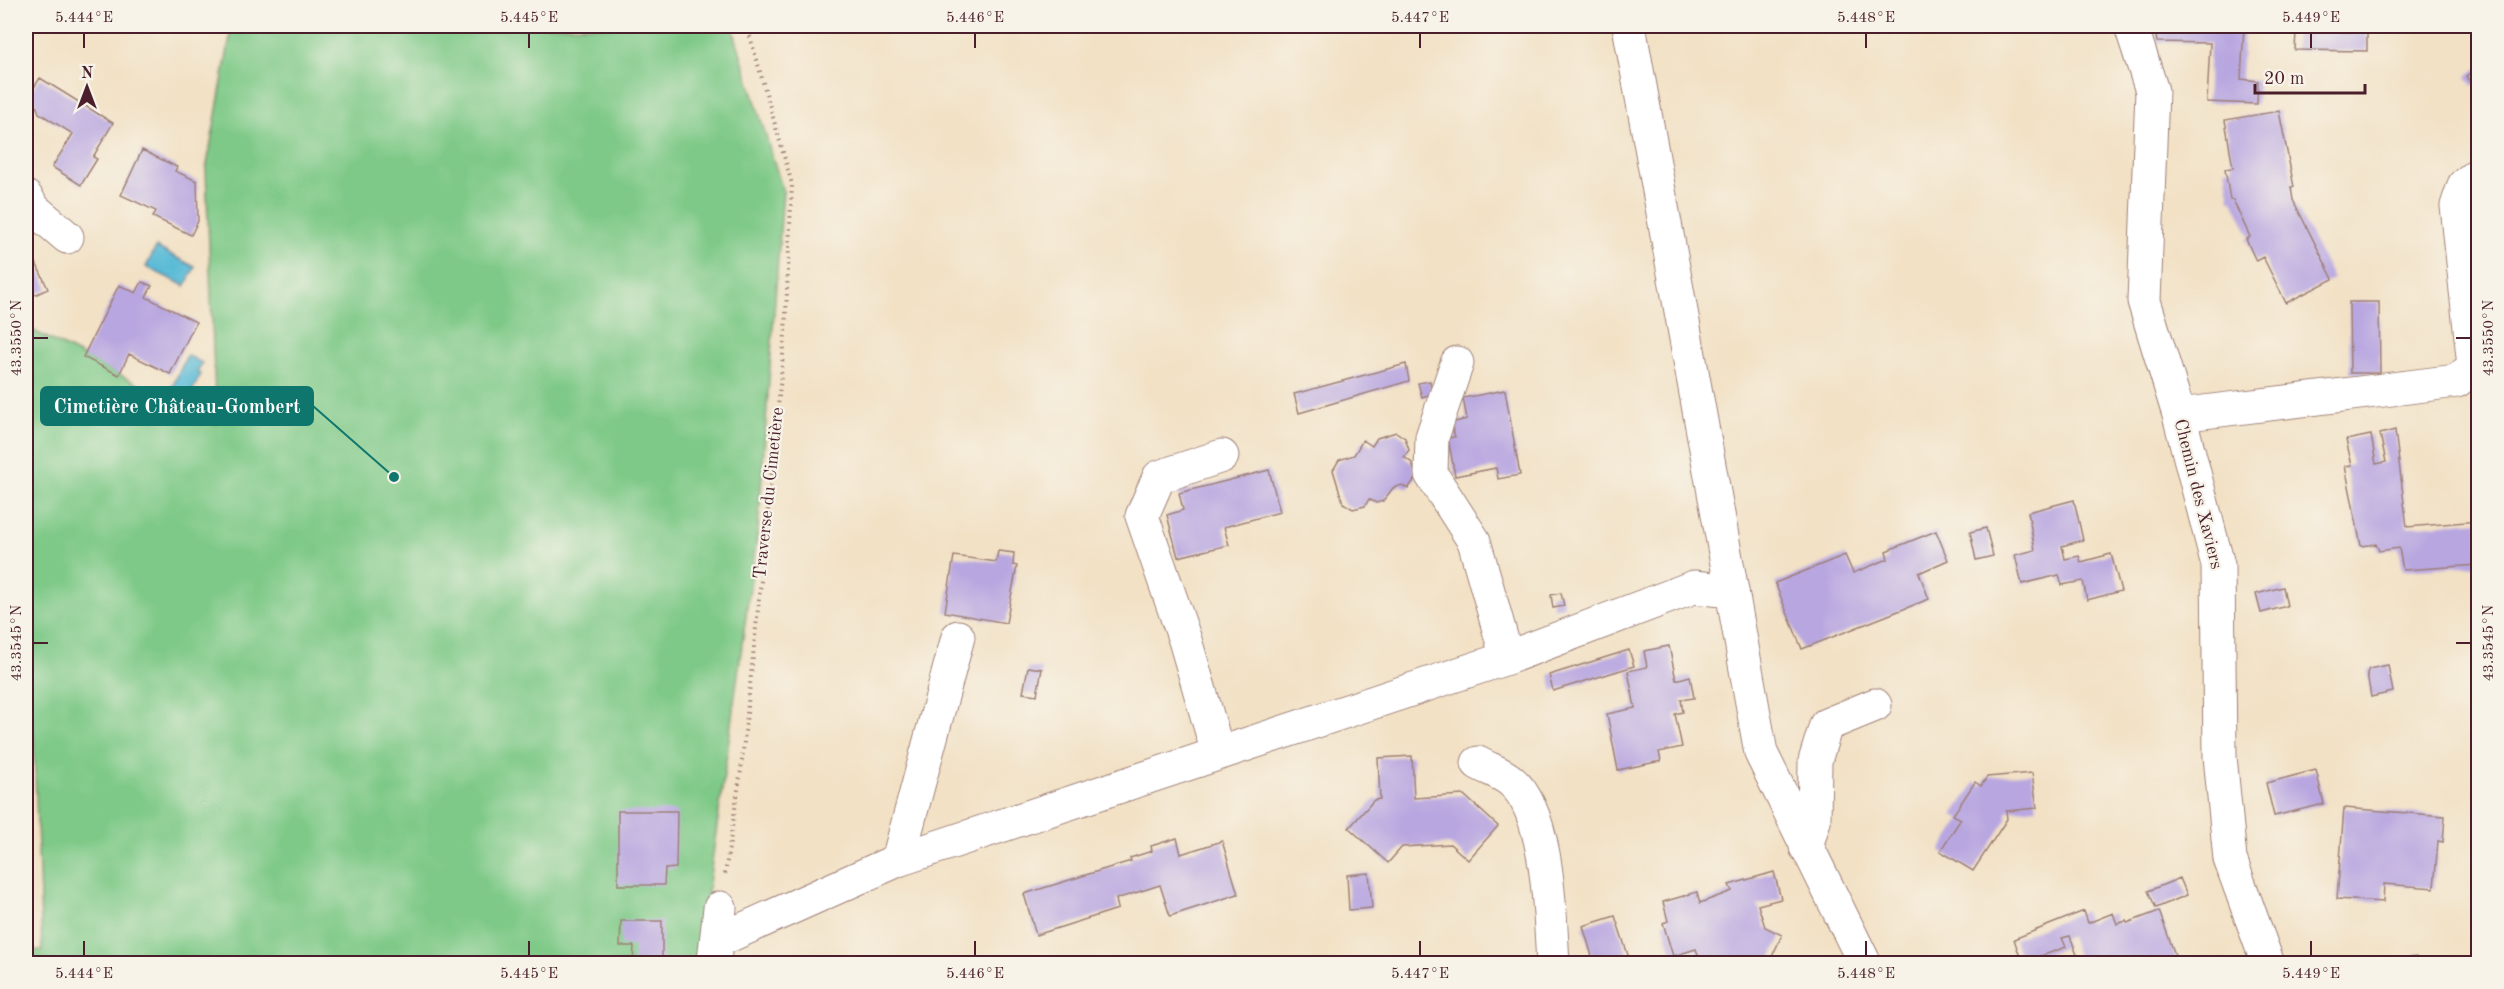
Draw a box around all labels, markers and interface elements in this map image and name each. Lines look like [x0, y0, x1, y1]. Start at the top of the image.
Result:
text: 5.444°E [55, 11, 113, 26]
text: 5.445°E [500, 11, 558, 26]
text: 5.446°E [946, 11, 1004, 26]
text: 5.447°E [1391, 11, 1449, 26]
text: 5.448°E [1837, 11, 1895, 26]
text: 5.449°E [2282, 11, 2340, 26]
north arrow [57, 57, 117, 117]
scale bar [2255, 57, 2364, 95]
text: N [81, 66, 94, 82]
text: 20 m [2264, 70, 2304, 88]
text: 43.3550°N [10, 299, 25, 376]
text: 43.3550°N [2482, 299, 2497, 376]
callout: Cimetière Château-Gombert [41, 387, 313, 425]
text: Cimetière Château-Gombert [53, 398, 301, 418]
street label: Traverse du Cimetière [751, 406, 787, 580]
street label: Chemin des Xaviers [2171, 417, 2225, 571]
text: 43.3545°N [10, 604, 25, 681]
text: 43.3545°N [2482, 604, 2497, 681]
text: 5.444°E [55, 967, 113, 982]
text: 5.445°E [500, 967, 558, 982]
text: 5.446°E [946, 967, 1004, 982]
text: 5.447°E [1391, 967, 1449, 982]
text: 5.448°E [1837, 967, 1895, 982]
text: 5.449°E [2282, 967, 2340, 982]

